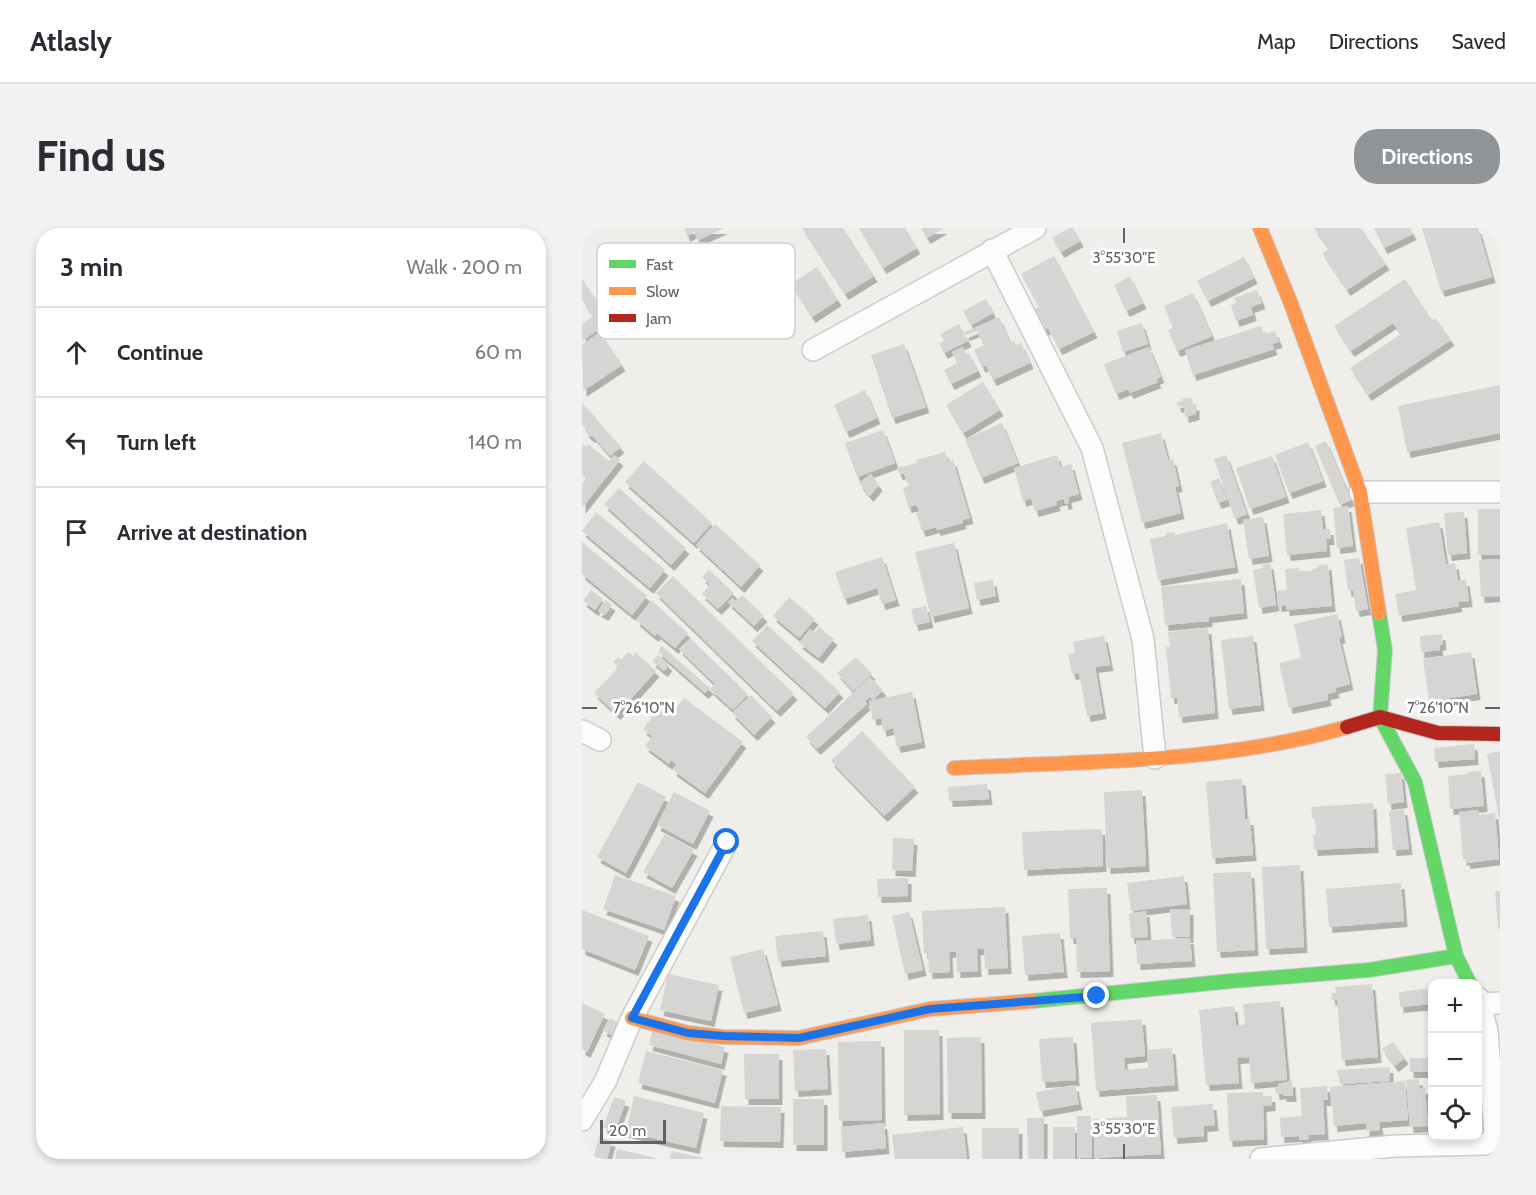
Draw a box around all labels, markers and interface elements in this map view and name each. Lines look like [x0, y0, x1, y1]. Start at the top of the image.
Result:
text: Atlasly [30, 24, 112, 58]
text: Map [1257, 29, 1296, 54]
text: Directions [1329, 29, 1418, 54]
text: Saved [1451, 29, 1506, 54]
button: Directions [1354, 129, 1500, 184]
text: Find us [36, 130, 165, 182]
legend [597, 243, 795, 339]
text: 3°55'30"E [1092, 249, 1156, 267]
text: 3 min [60, 251, 123, 283]
text: Walk · 200 m [406, 255, 522, 279]
text: Fast [646, 255, 674, 274]
text: Slow [646, 282, 680, 301]
text: Jam [645, 309, 672, 328]
icon: ahead [60, 336, 93, 369]
text: Continue [117, 339, 203, 366]
text: 60 m [475, 340, 522, 364]
icon: left [60, 426, 93, 459]
text: Turn left [117, 429, 196, 456]
text: 140 m [468, 430, 522, 454]
icon: arrive [60, 516, 93, 549]
text: Arrive at destination [117, 519, 307, 546]
text: 7°26'10"N [613, 699, 675, 717]
text: 7°26'10"N [1407, 699, 1469, 717]
route start [713, 828, 739, 854]
map controls [1428, 979, 1482, 1141]
button: + [1428, 979, 1482, 1033]
route end [1083, 982, 1109, 1008]
button: − [1428, 1033, 1482, 1087]
button: locate [1428, 1087, 1482, 1141]
scale bar [600, 1117, 666, 1144]
text: 3°55'30"E [1092, 1120, 1156, 1138]
text: 20 m [609, 1121, 646, 1140]

